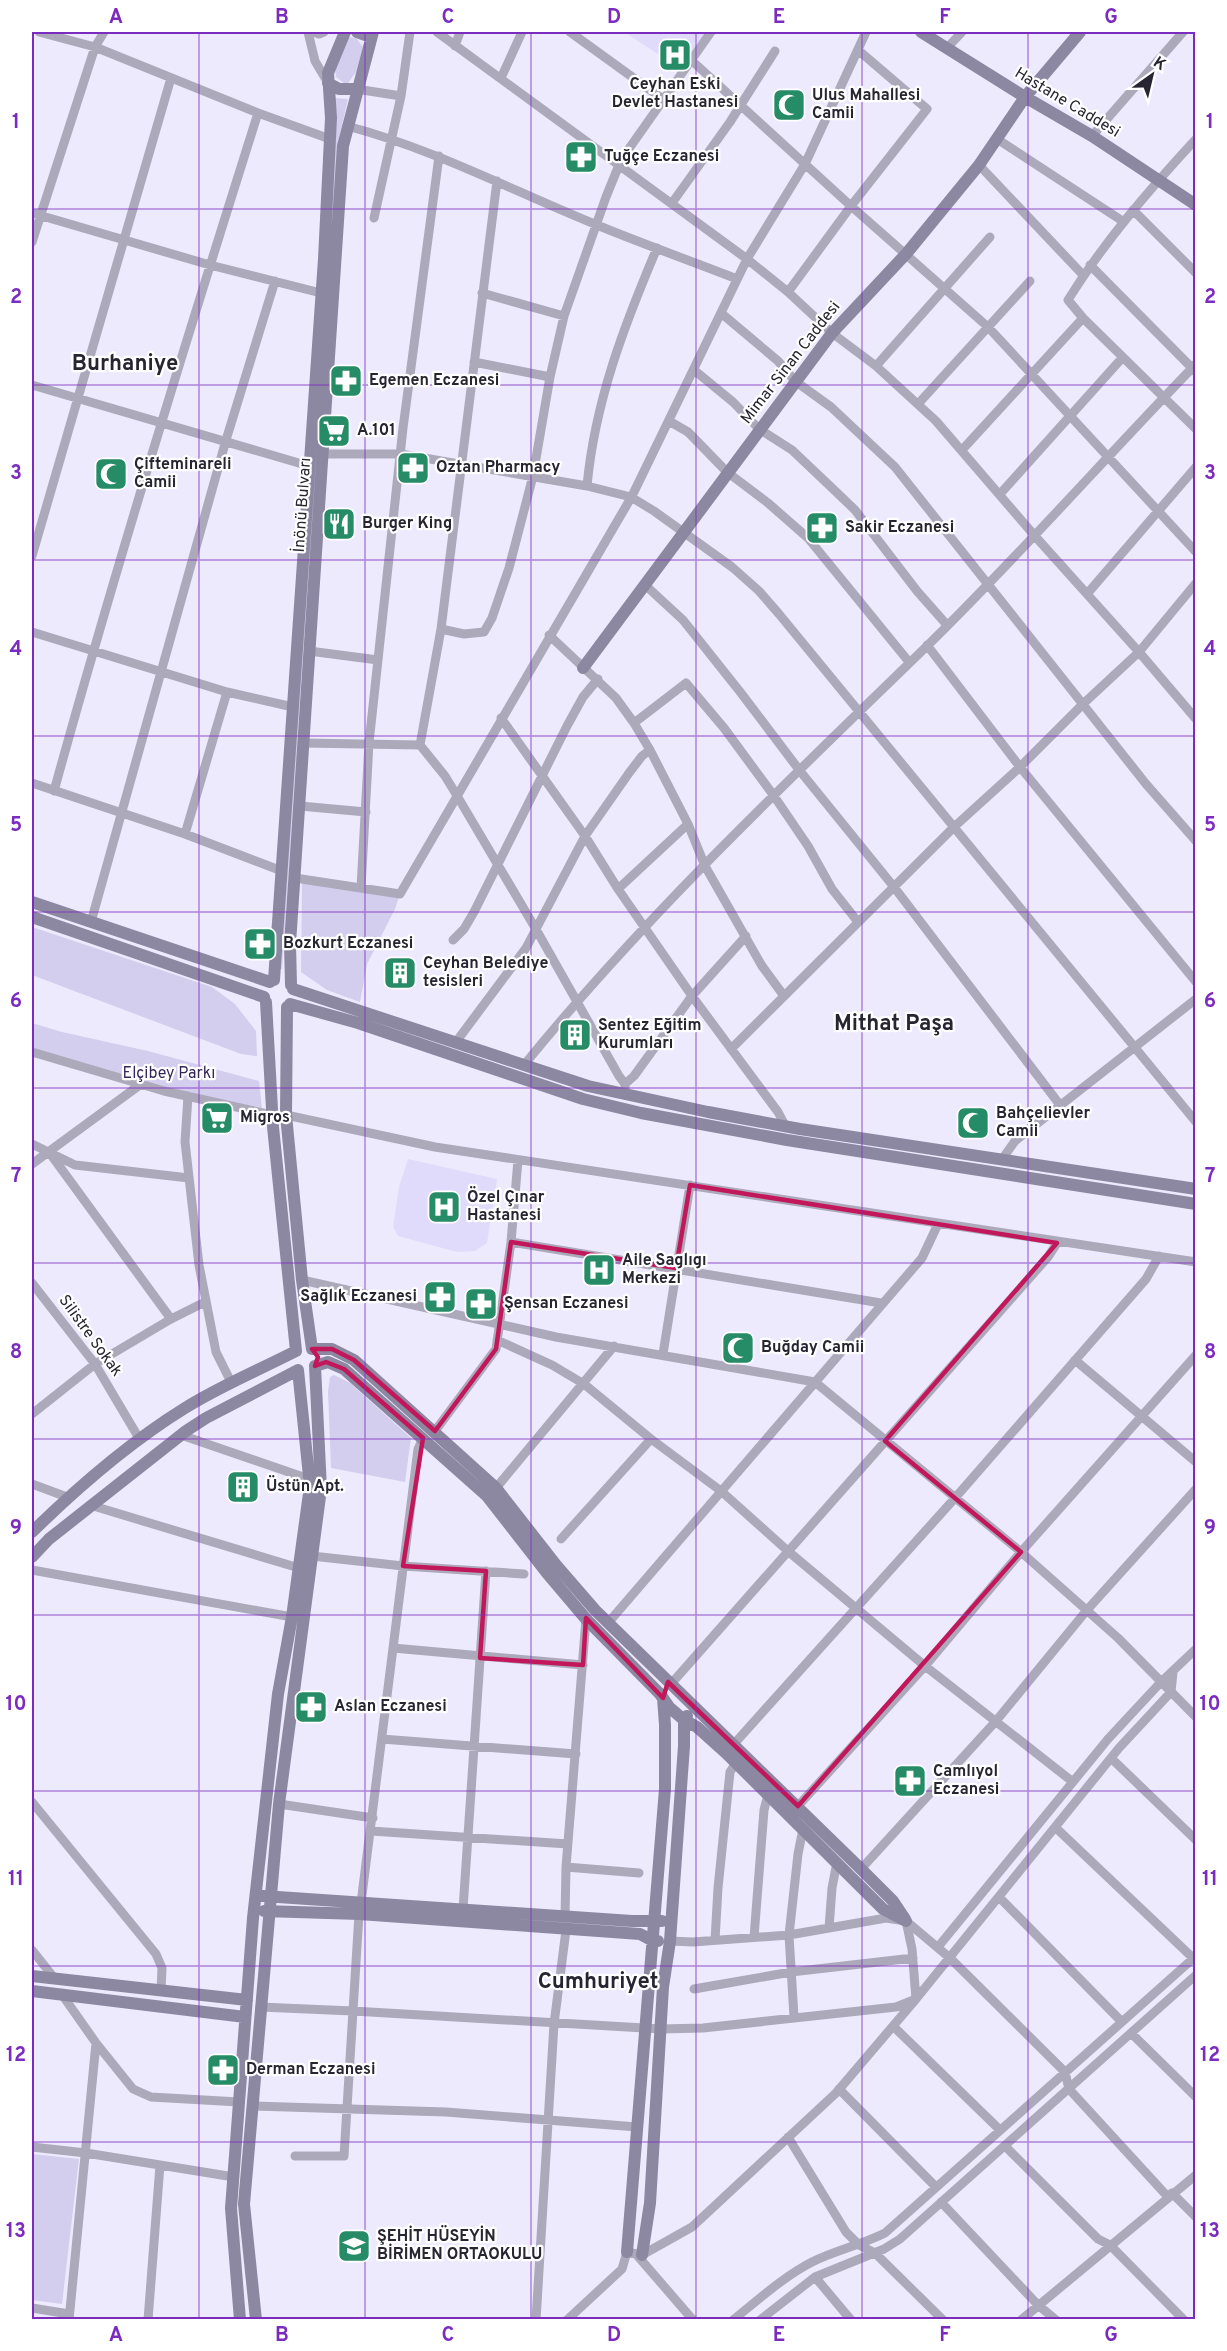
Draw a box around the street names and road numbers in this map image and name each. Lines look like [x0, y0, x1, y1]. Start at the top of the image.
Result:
street label: Hastane Caddesi [1011, 64, 1123, 142]
street label: Mimar Sinan Caddesi [737, 298, 845, 428]
street label: İnönü Bulvarı [289, 457, 316, 553]
street label: Silistre Sokak [54, 1291, 126, 1381]

